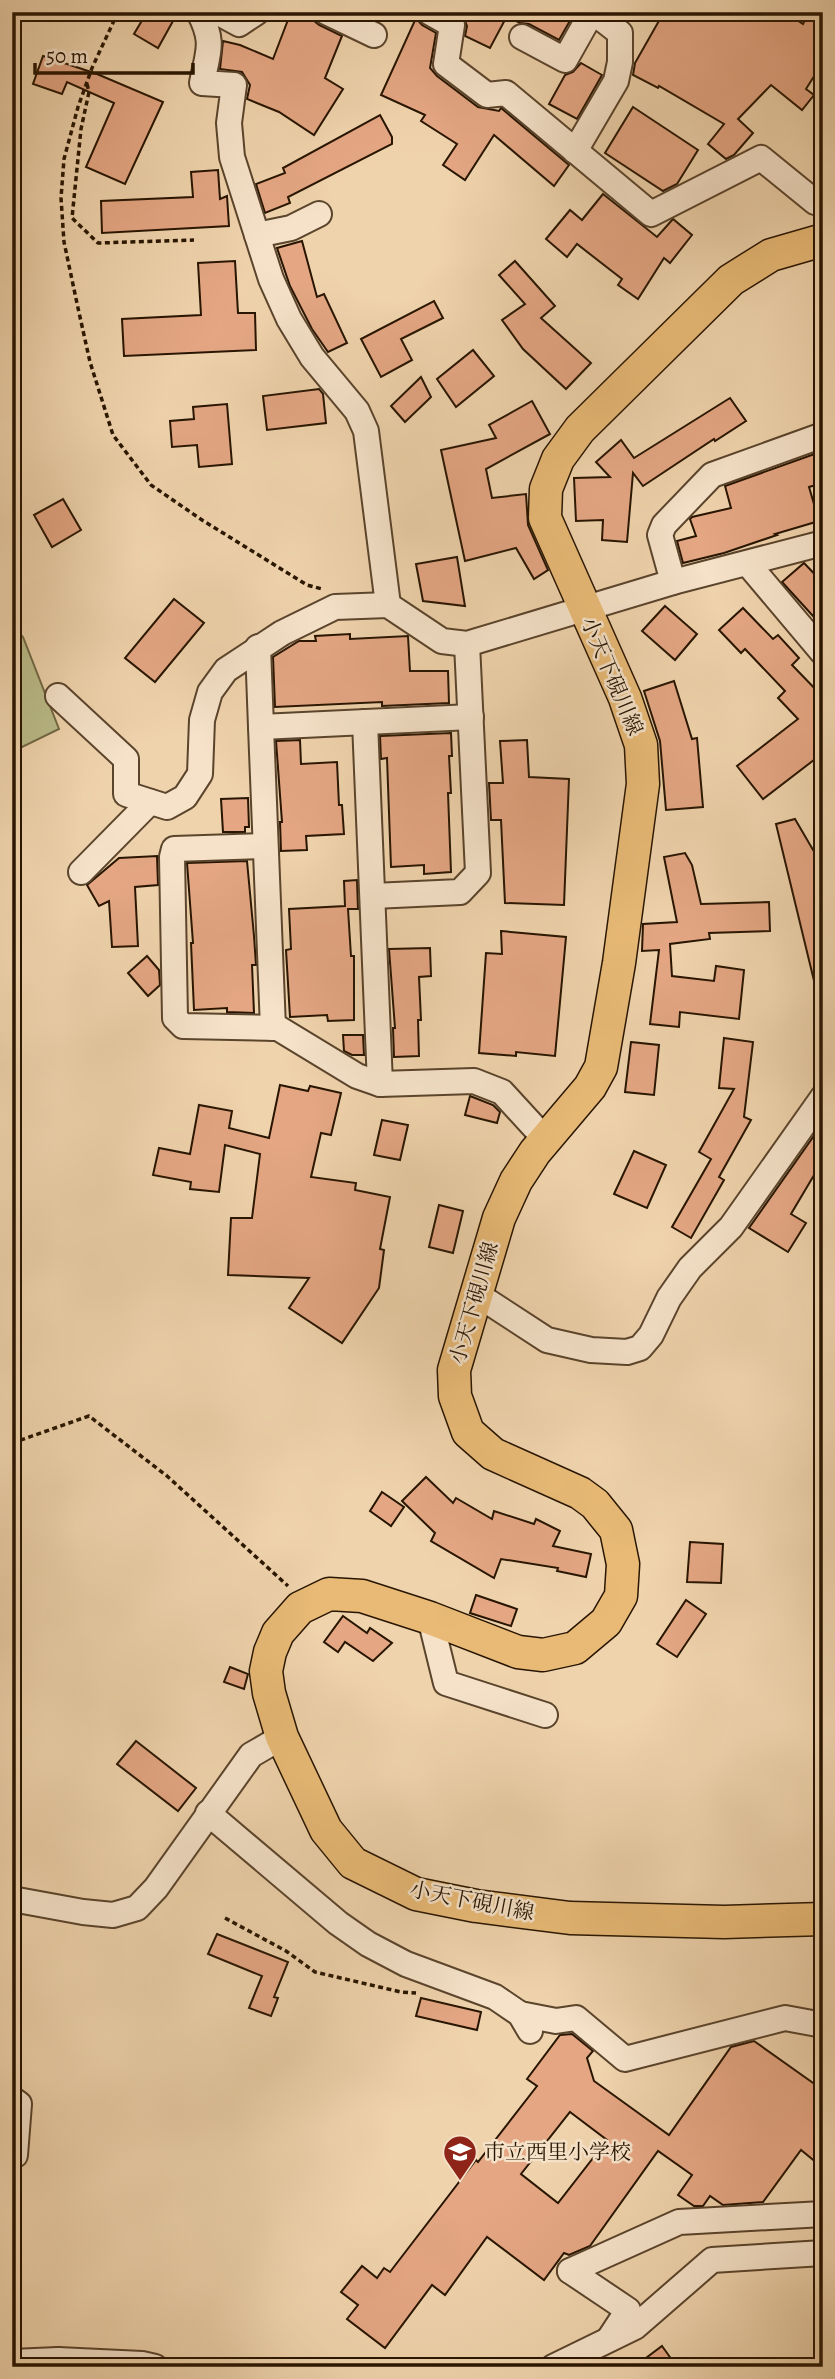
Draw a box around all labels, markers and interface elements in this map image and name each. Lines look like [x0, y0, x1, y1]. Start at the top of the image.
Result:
scale bar [35, 32, 192, 76]
text: 50 m [46, 42, 88, 70]
street label: 小天下硯川線 [574, 613, 650, 739]
street label: 小天下硯川線 [443, 1239, 505, 1367]
street label: 小天下硯川線 [407, 1875, 537, 1927]
school or university icon: 市立西里小学校 [441, 2133, 479, 2182]
place label: 市立西里小学校 [484, 2138, 631, 2166]

